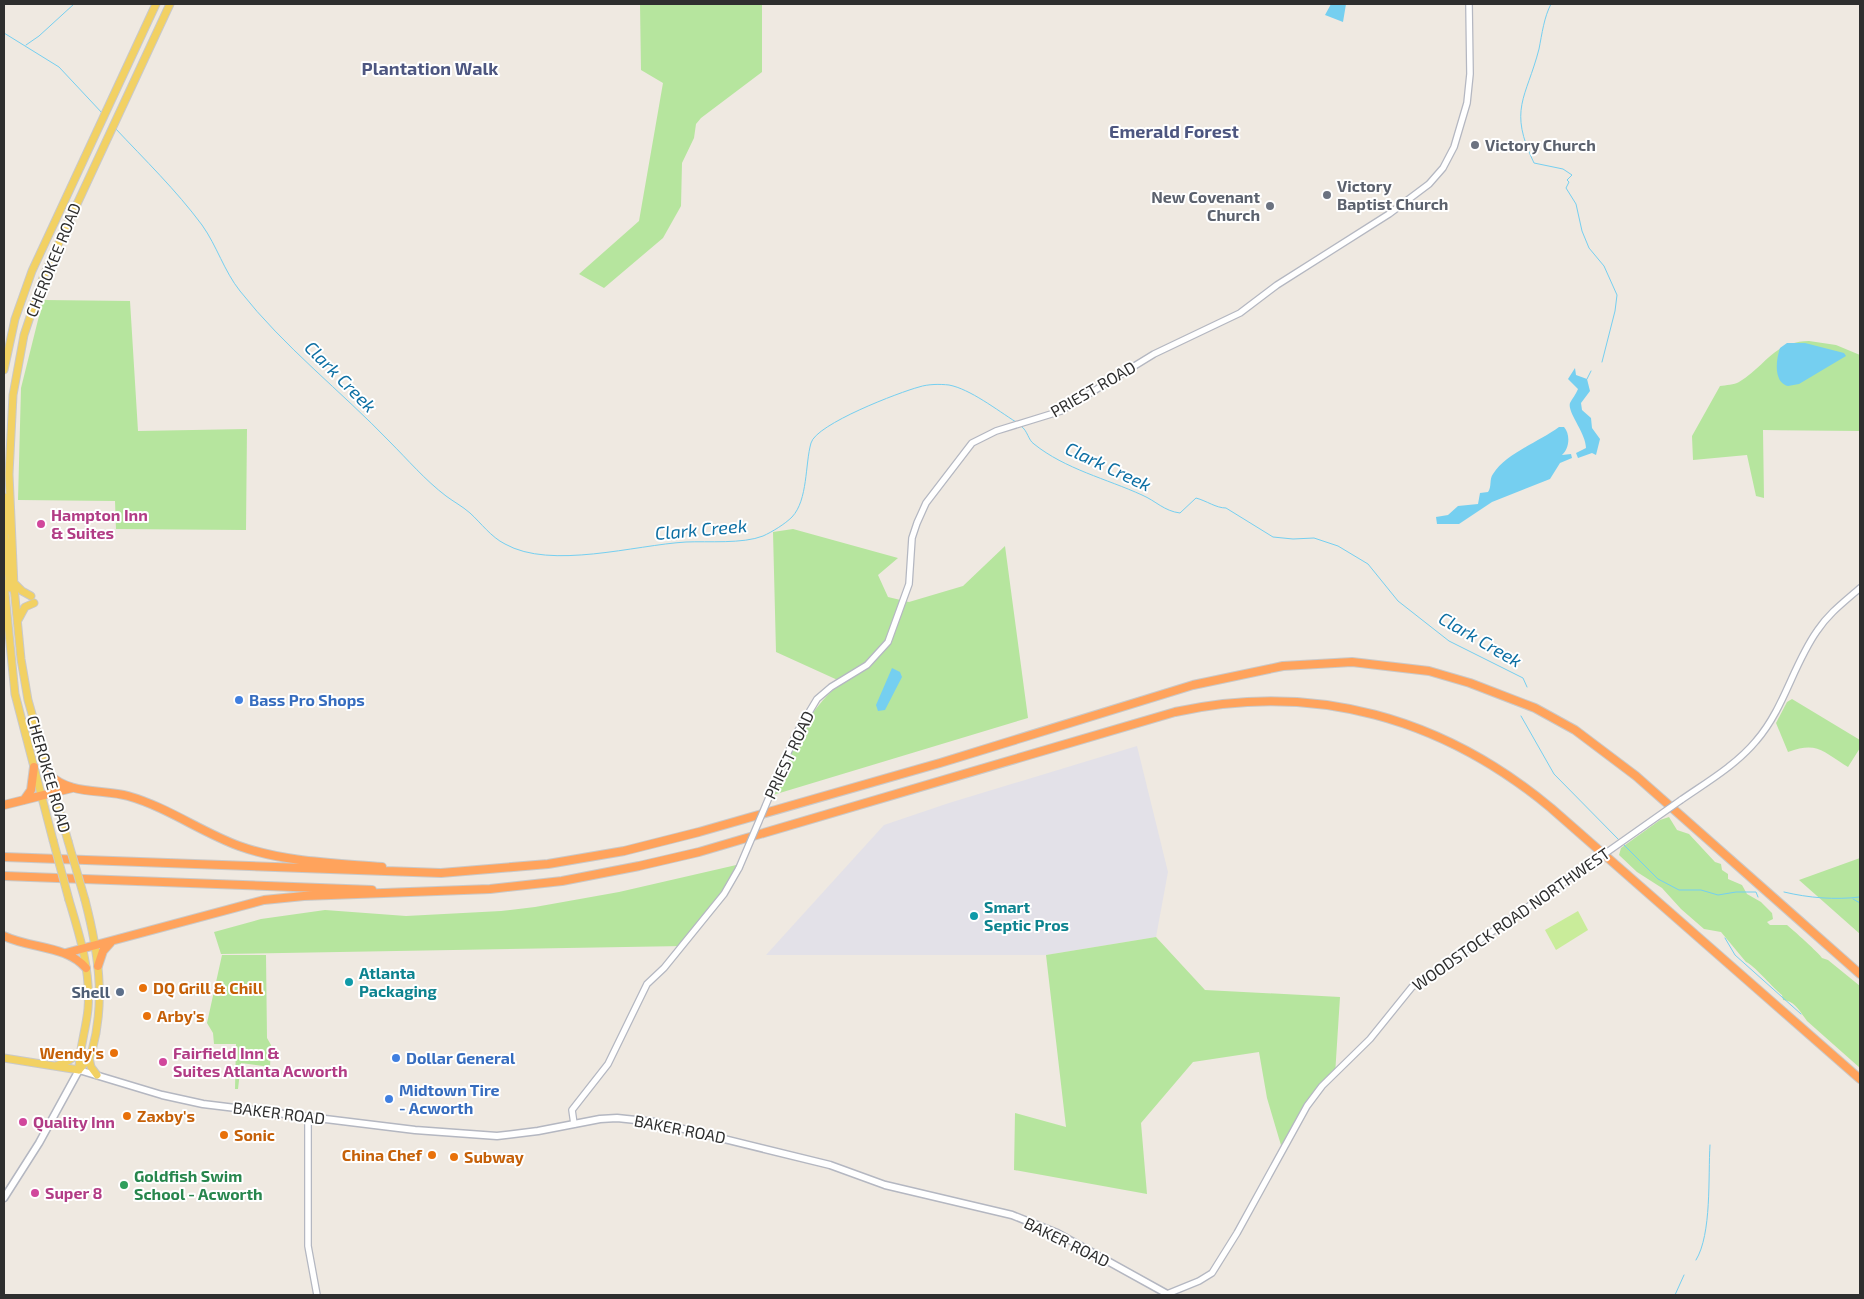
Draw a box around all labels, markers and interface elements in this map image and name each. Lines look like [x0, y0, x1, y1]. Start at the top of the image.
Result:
district label: Plantation Walk [362, 57, 498, 79]
district label: Emerald Forest [1109, 120, 1240, 142]
place label: Victory Church [1485, 135, 1596, 155]
marker: Victory Church [1469, 139, 1481, 151]
place label: Victory Baptist Church [1337, 176, 1448, 213]
place label: New Covenant Church [1151, 187, 1260, 224]
marker: Victory Baptist Church [1321, 189, 1333, 201]
street label: CHEROKEE ROAD [21, 200, 84, 320]
marker: New Covenant Church [1264, 200, 1276, 212]
water label: Clark Creek [300, 336, 381, 417]
street label: PRIEST ROAD [1047, 357, 1139, 421]
water label: Clark Creek [1062, 437, 1155, 496]
place label: Hampton Inn & Suites [51, 505, 148, 542]
water label: Clark Creek [654, 514, 748, 544]
marker: Hampton Inn & Suites [35, 518, 47, 530]
water label: Clark Creek [1435, 607, 1526, 672]
place label: Bass Pro Shops [249, 690, 365, 709]
marker: Bass Pro Shops [233, 694, 245, 706]
street label: PRIEST ROAD [760, 708, 817, 802]
street label: CHEROKEE ROAD [24, 713, 75, 835]
street label: WOODSTOCK ROAD NORTHWEST [1408, 843, 1613, 994]
place label: Smart Septic Pros [984, 897, 1069, 934]
marker: Smart Septic Pros [968, 910, 980, 922]
place label: Atlanta Packaging [359, 963, 437, 1000]
marker: Atlanta Packaging [343, 976, 355, 988]
place label: DQ Grill & Chill [153, 978, 264, 998]
place label: Shell [71, 982, 111, 1001]
marker: DQ Grill & Chill [137, 982, 149, 994]
marker: Shell [114, 986, 126, 998]
place label: Arby's [157, 1006, 205, 1026]
marker: Arby's [141, 1010, 153, 1022]
place label: Wendy's [40, 1043, 104, 1063]
place label: Fairfield Inn & Suites Atlanta Acworth [173, 1043, 348, 1080]
marker: Wendy's [108, 1047, 120, 1059]
place label: Dollar General [406, 1048, 516, 1067]
marker: Dollar General [390, 1052, 402, 1064]
marker: Fairfield Inn & Suites Atlanta Acworth [157, 1056, 169, 1068]
place label: Midtown Tire - Acworth [399, 1080, 500, 1117]
marker: Midtown Tire - Acworth [383, 1093, 395, 1105]
street label: BAKER ROAD [232, 1097, 326, 1128]
place label: Zaxby's [137, 1106, 195, 1126]
marker: Zaxby's [121, 1110, 133, 1122]
street label: BAKER ROAD [633, 1110, 727, 1147]
place label: Quality Inn [33, 1112, 115, 1132]
marker: Quality Inn [17, 1116, 29, 1128]
place label: Sonic [234, 1125, 275, 1144]
marker: Sonic [218, 1129, 230, 1141]
place label: China Chef [342, 1145, 423, 1164]
place label: Subway [464, 1147, 524, 1167]
marker: China Chef [426, 1149, 438, 1161]
marker: Subway [448, 1151, 460, 1163]
place label: Goldfish Swim School - Acworth [134, 1166, 263, 1203]
marker: Goldfish Swim School - Acworth [118, 1179, 130, 1191]
place label: Super 8 [45, 1183, 102, 1202]
marker: Super 8 [29, 1187, 41, 1199]
street label: BAKER ROAD [1021, 1213, 1113, 1270]

